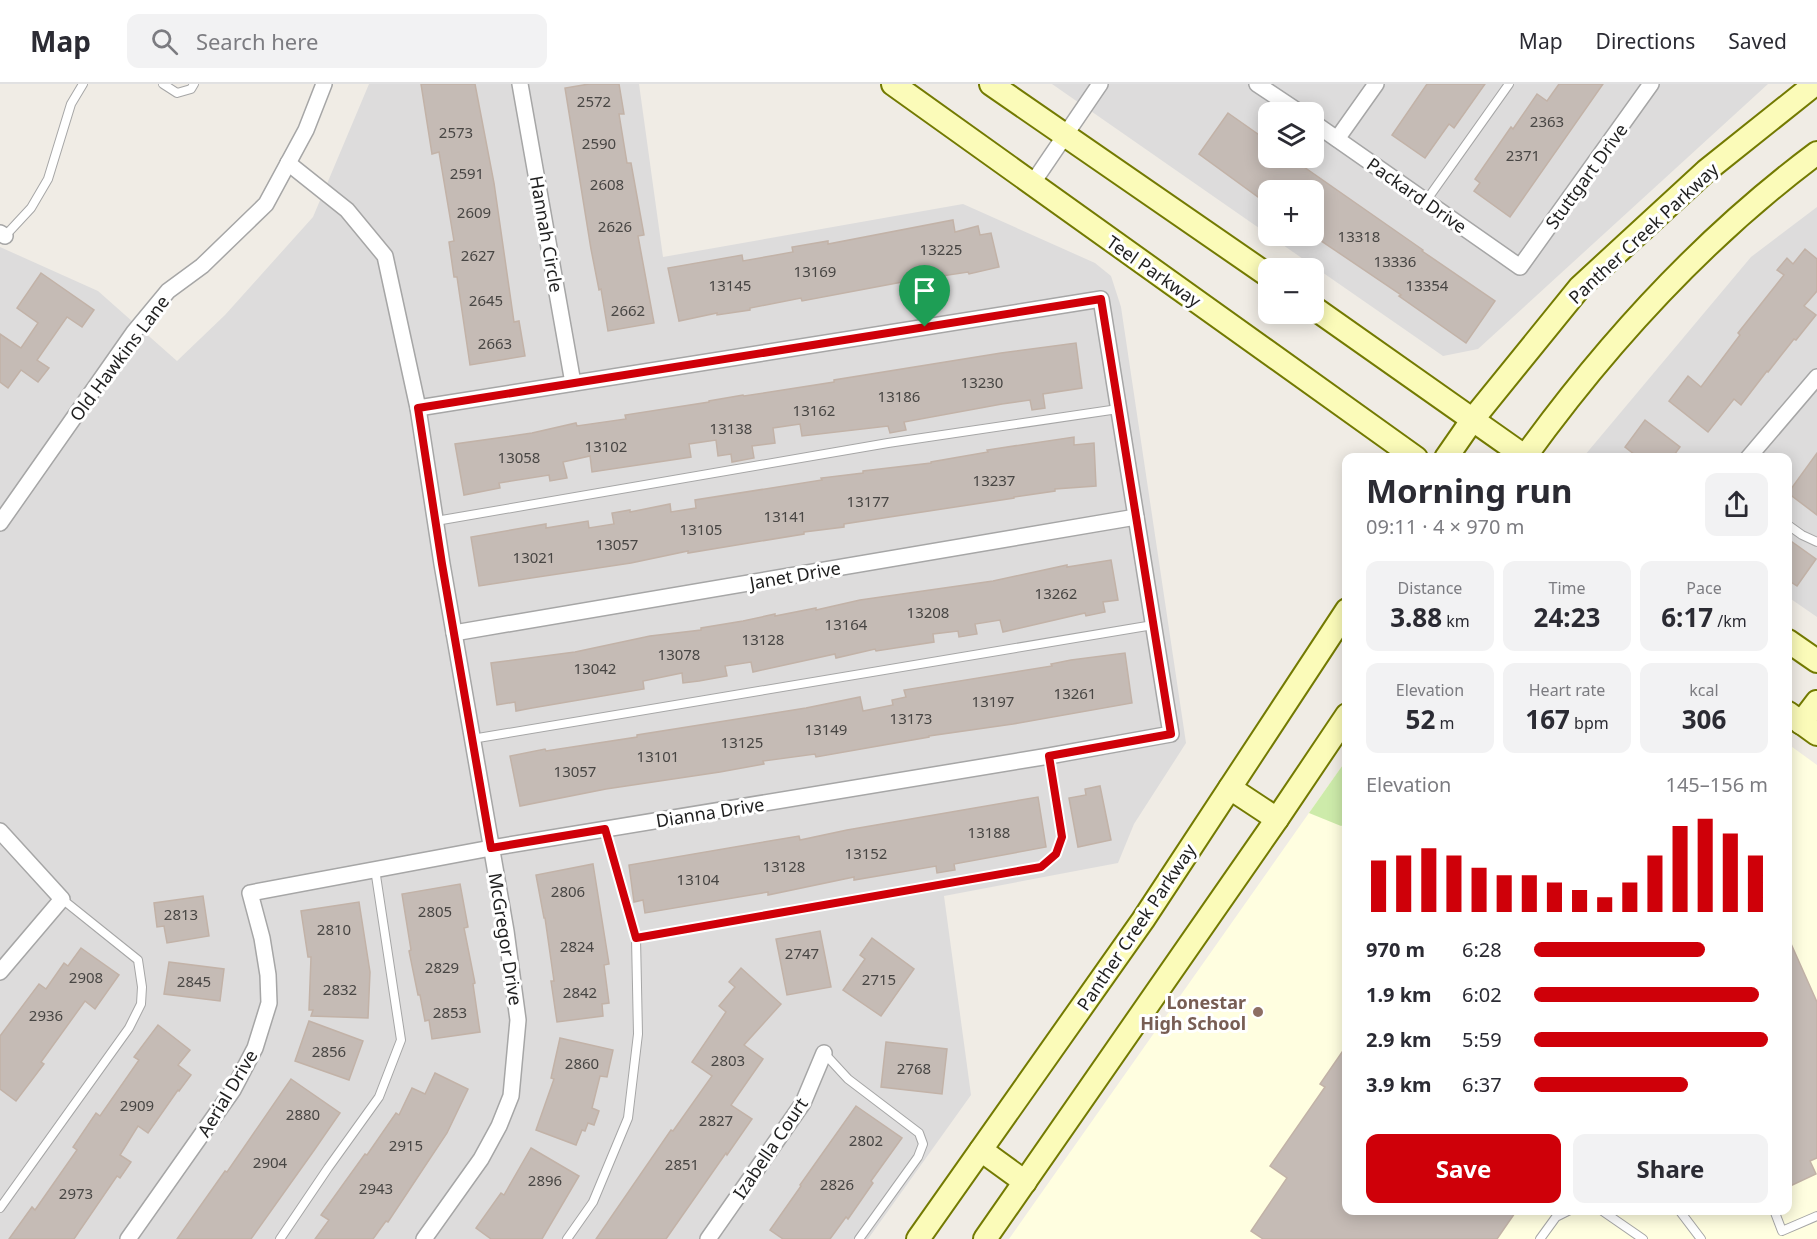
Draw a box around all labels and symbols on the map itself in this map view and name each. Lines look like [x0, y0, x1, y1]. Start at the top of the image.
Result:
house number: 2572 [577, 91, 611, 111]
house number: 2363 [1530, 111, 1564, 131]
street label: Stuttgart Drive [1540, 118, 1632, 234]
house number: 2573 [439, 122, 473, 142]
house number: 2590 [582, 133, 616, 153]
house number: 2371 [1506, 145, 1540, 165]
street label: Packard Drive [1362, 152, 1472, 238]
street label: Panther Creek Parkway [1563, 157, 1724, 309]
house number: 2591 [450, 163, 484, 183]
street label: Hannah Circle [525, 174, 569, 294]
house number: 2608 [590, 174, 624, 194]
house number: 2609 [457, 202, 491, 222]
house number: 2626 [598, 216, 632, 236]
house number: 13318 [1338, 226, 1380, 246]
street label: Teel Parkway [1102, 230, 1207, 313]
house number: 13225 [920, 239, 962, 259]
house number: 2627 [461, 245, 495, 265]
house number: 13336 [1374, 251, 1416, 271]
house number: 13169 [794, 261, 836, 281]
pin [899, 265, 950, 327]
house number: 13145 [709, 275, 751, 295]
house number: 13354 [1406, 275, 1449, 295]
street label: Old Hawkins Lane [64, 290, 174, 426]
house number: 2645 [469, 290, 503, 310]
house number: 2662 [611, 300, 645, 320]
house number: 2663 [478, 333, 512, 353]
house number: 13230 [961, 372, 1003, 392]
house number: 13186 [878, 386, 920, 406]
house number: 13162 [793, 400, 835, 420]
house number: 13138 [710, 418, 752, 438]
house number: 13102 [585, 436, 627, 456]
house number: 13058 [498, 447, 540, 467]
house number: 13237 [973, 470, 1015, 490]
house number: 13177 [847, 491, 889, 511]
house number: 13141 [764, 506, 806, 526]
house number: 13105 [680, 519, 722, 539]
house number: 13057 [596, 534, 638, 554]
house number: 13021 [513, 547, 555, 567]
street label: Janet Drive [746, 555, 842, 595]
house number: 13262 [1035, 583, 1077, 603]
house number: 13208 [907, 602, 949, 622]
house number: 13164 [825, 614, 868, 634]
house number: 13128 [742, 629, 784, 649]
house number: 13078 [658, 644, 700, 664]
house number: 13042 [574, 658, 616, 678]
house number: 13261 [1054, 683, 1096, 703]
house number: 13197 [972, 691, 1014, 711]
house number: 13173 [890, 708, 932, 728]
house number: 13149 [805, 719, 847, 739]
house number: 13125 [721, 732, 763, 752]
house number: 13101 [637, 746, 679, 766]
house number: 13057 [554, 761, 596, 781]
street label: Dianna Drive [654, 792, 766, 832]
house number: 13188 [968, 822, 1010, 842]
street label: Panther Creek Parkway [1071, 838, 1201, 1015]
house number: 13152 [845, 843, 887, 863]
house number: 13128 [763, 856, 805, 876]
house number: 13104 [677, 869, 720, 889]
street label: McGregor Drive [484, 871, 528, 1007]
house number: 2806 [551, 881, 585, 901]
house number: 2805 [418, 901, 452, 921]
house number: 2813 [164, 904, 198, 924]
house number: 2810 [317, 919, 351, 939]
house number: 2824 [560, 936, 595, 956]
house number: 2747 [785, 943, 819, 963]
house number: 2829 [425, 957, 459, 977]
house number: 2908 [69, 967, 103, 987]
house number: 2715 [862, 969, 896, 989]
house number: 2845 [177, 971, 211, 991]
house number: 2832 [323, 979, 357, 999]
house number: 2842 [563, 982, 597, 1002]
place label: Lonestar High School [1140, 990, 1246, 1035]
house number: 2853 [433, 1002, 467, 1022]
house number: 2936 [29, 1005, 63, 1025]
marker: Lonestar High School [1251, 1005, 1265, 1019]
house number: 2856 [312, 1041, 346, 1061]
street label: Aerial Drive [192, 1045, 262, 1141]
house number: 2803 [711, 1050, 745, 1070]
house number: 2860 [565, 1053, 599, 1073]
house number: 2768 [897, 1058, 931, 1078]
street label: Izabella Court [727, 1092, 813, 1203]
house number: 2909 [120, 1095, 154, 1115]
house number: 2880 [286, 1104, 320, 1124]
house number: 2827 [699, 1110, 733, 1130]
house number: 2802 [849, 1130, 883, 1150]
house number: 2915 [389, 1135, 423, 1155]
house number: 2904 [253, 1152, 288, 1172]
house number: 2851 [665, 1154, 699, 1174]
house number: 2896 [528, 1170, 562, 1190]
house number: 2826 [820, 1174, 854, 1194]
house number: 2943 [359, 1178, 393, 1198]
house number: 2973 [59, 1183, 93, 1203]

